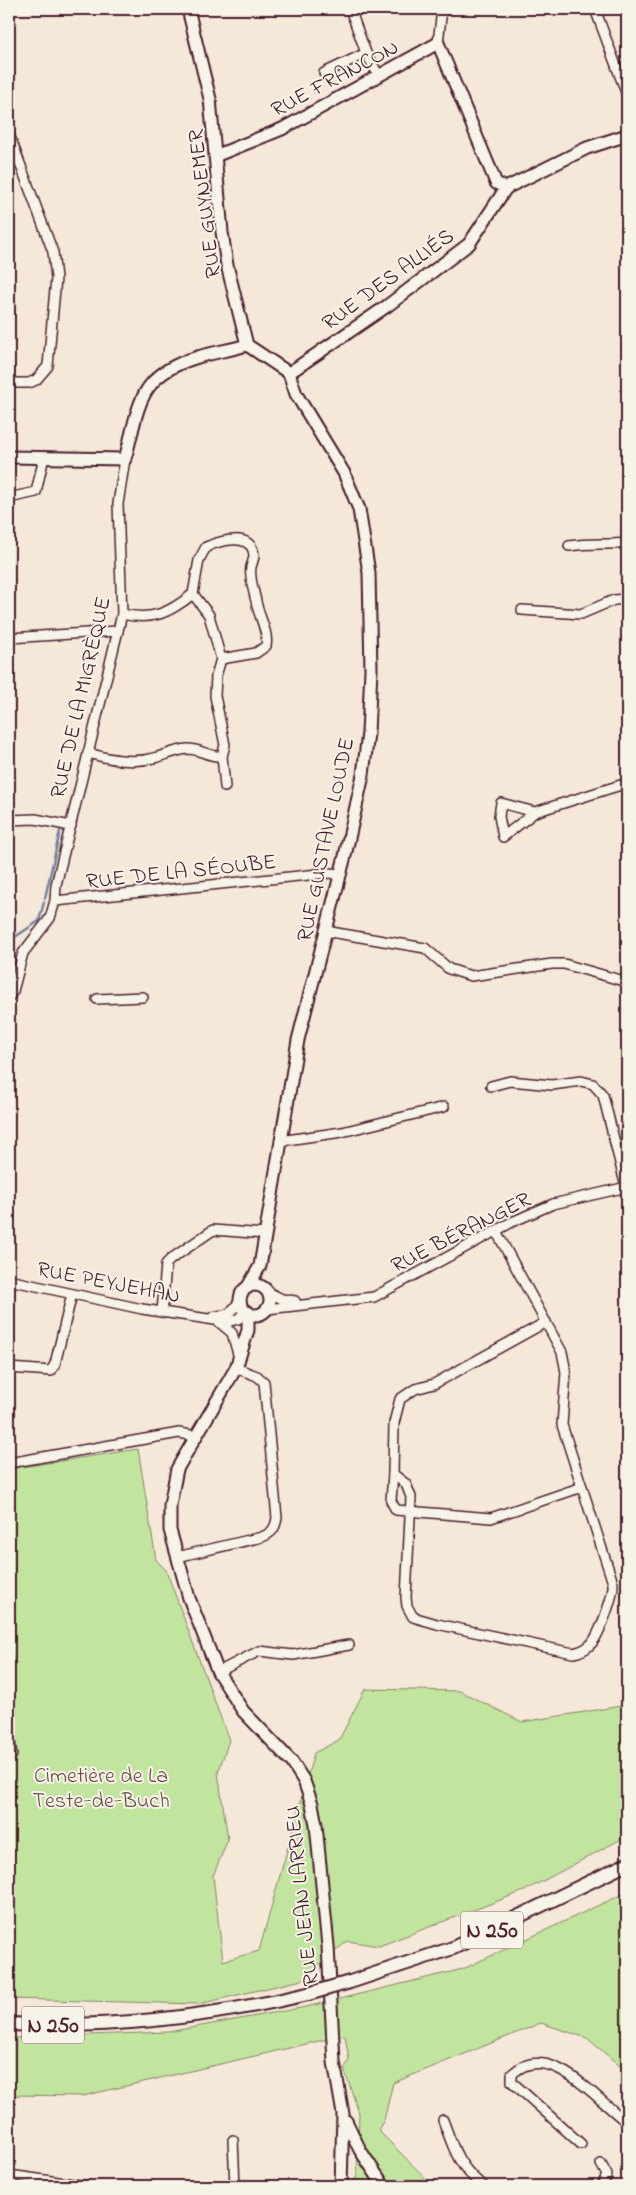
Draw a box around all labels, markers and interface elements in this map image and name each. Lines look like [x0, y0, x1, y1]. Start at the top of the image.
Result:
street label: RUE FRANCON [266, 33, 405, 127]
street label: RUE GUYNEMER [181, 127, 231, 280]
street label: RUE DES ALLIÉS [316, 221, 461, 339]
street label: RUE DE LA MIGRÈQUE [43, 594, 121, 802]
street label: RUE GUSTAVE LOUDE [290, 735, 364, 945]
street label: RUE DE LA SÉOUBE [85, 847, 278, 899]
street label: RUE BÉRANGER [386, 1184, 537, 1283]
street label: RUE PEYJEHAN [34, 1254, 183, 1313]
park label: Cimetière de La Teste-de-Buch [32, 1761, 170, 1818]
street label: RUE JEAN LARRIEU [278, 1804, 328, 1988]
road number: N 250 [461, 1912, 523, 1948]
road number: N 250 [22, 2006, 84, 2044]

